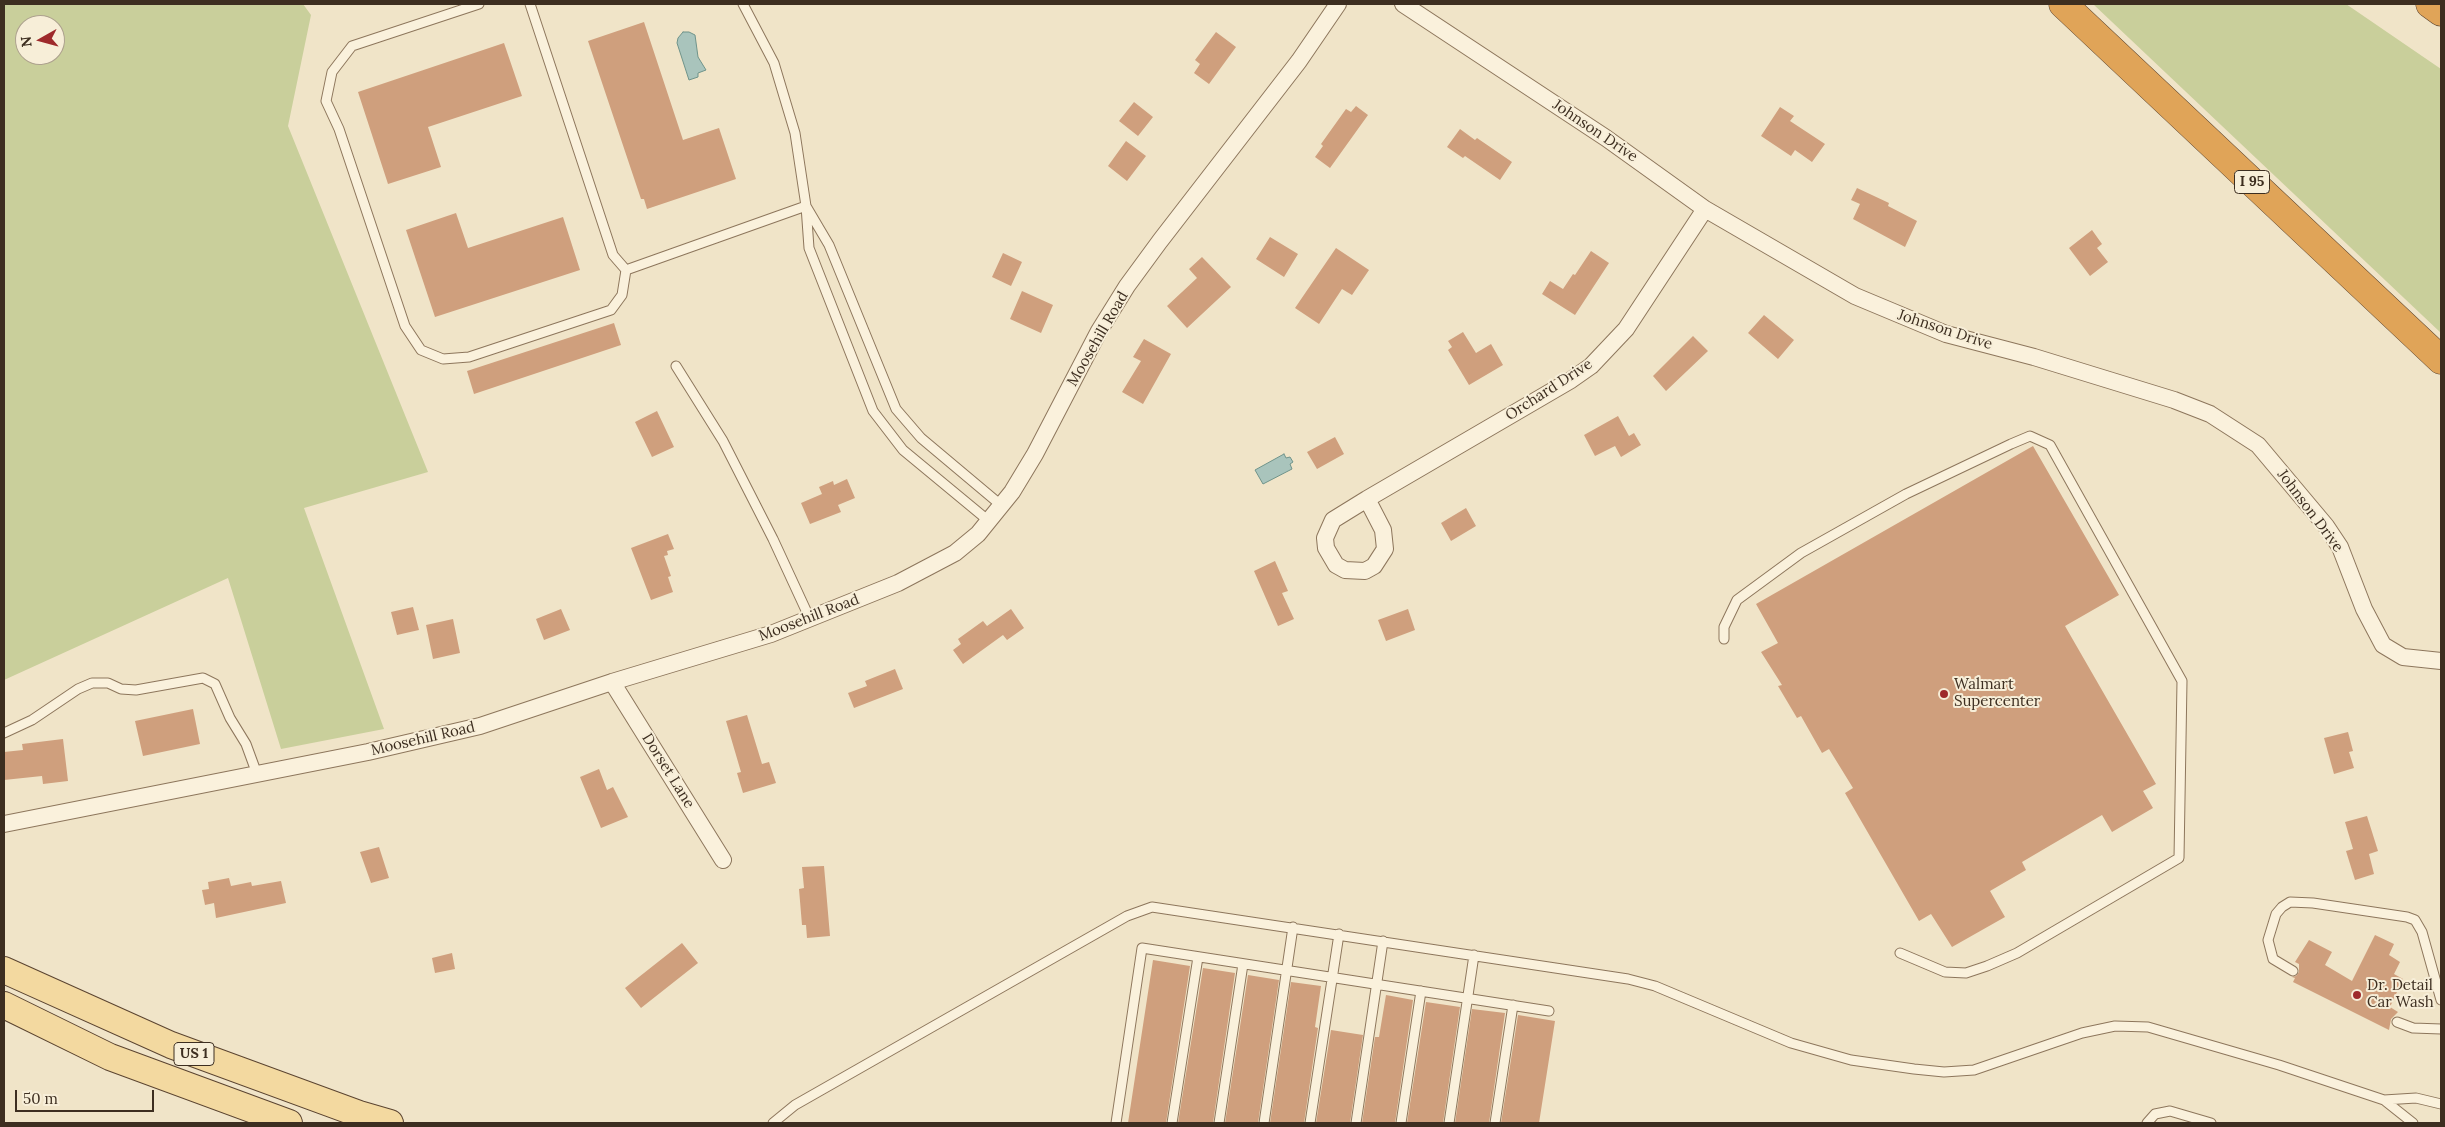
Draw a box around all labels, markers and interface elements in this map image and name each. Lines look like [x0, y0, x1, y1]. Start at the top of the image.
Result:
north arrow [15, 15, 65, 65]
text: N [17, 35, 36, 48]
street label: Johnson Drive [1549, 96, 1641, 166]
road number: I 95 [2234, 170, 2270, 193]
street label: Moosehill Road [1064, 288, 1132, 390]
street label: Johnson Drive [1895, 306, 1995, 354]
street label: Orchard Drive [1502, 355, 1596, 425]
street label: Johnson Drive [2273, 466, 2347, 556]
street label: Moosehill Road [756, 591, 862, 645]
place label: Walmart Supercenter [1954, 676, 2040, 711]
marker: Walmart Supercenter [1938, 688, 1950, 700]
street label: Moosehill Road [369, 718, 477, 760]
street label: Dorset Lane [638, 730, 698, 812]
place label: Dr. Detail Car Wash [2367, 977, 2434, 1012]
marker: Dr. Detail Car Wash [2351, 989, 2363, 1001]
road number: US 1 [174, 1042, 214, 1066]
scale bar [18, 1080, 156, 1112]
text: 50 m [23, 1089, 58, 1108]

